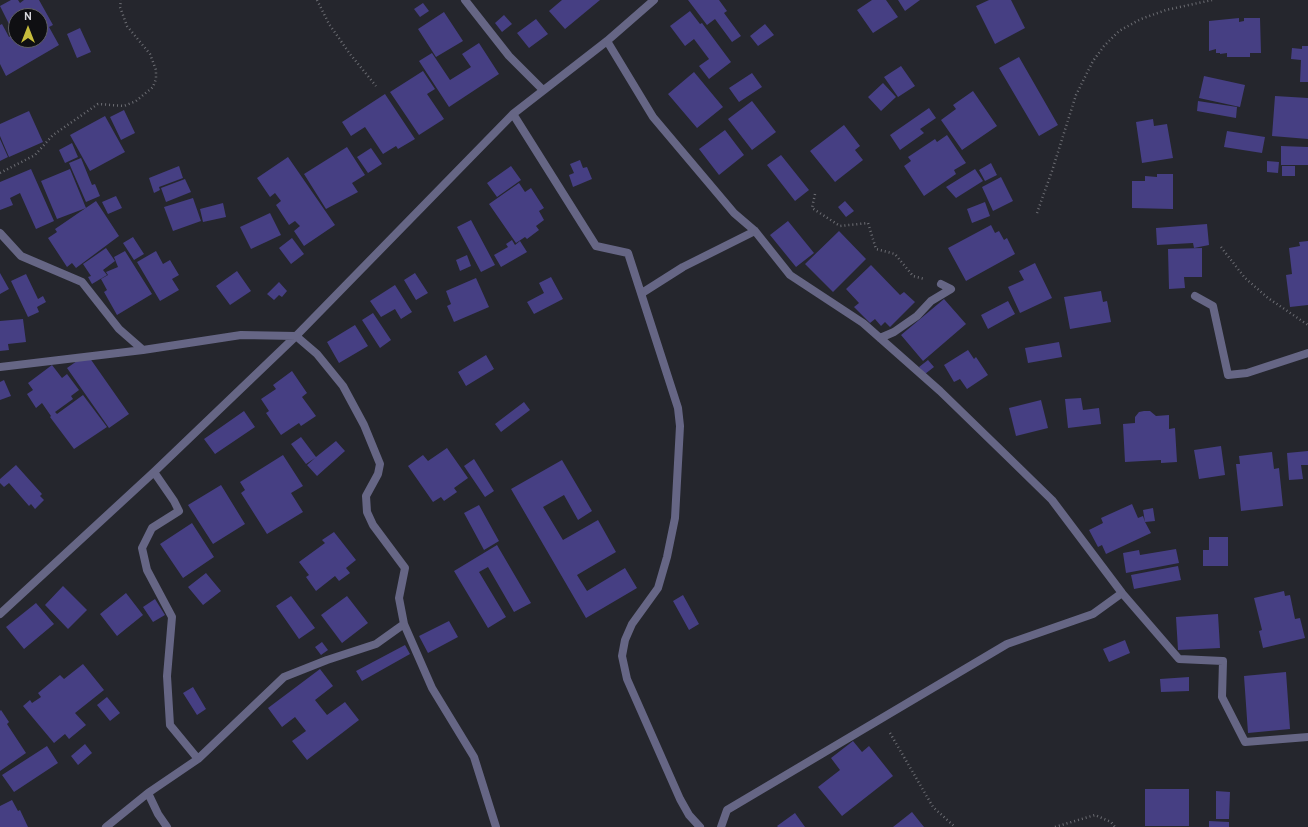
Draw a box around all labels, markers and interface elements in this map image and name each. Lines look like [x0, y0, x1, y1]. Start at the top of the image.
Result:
north arrow [8, 8, 48, 48]
text: N [24, 10, 32, 24]

